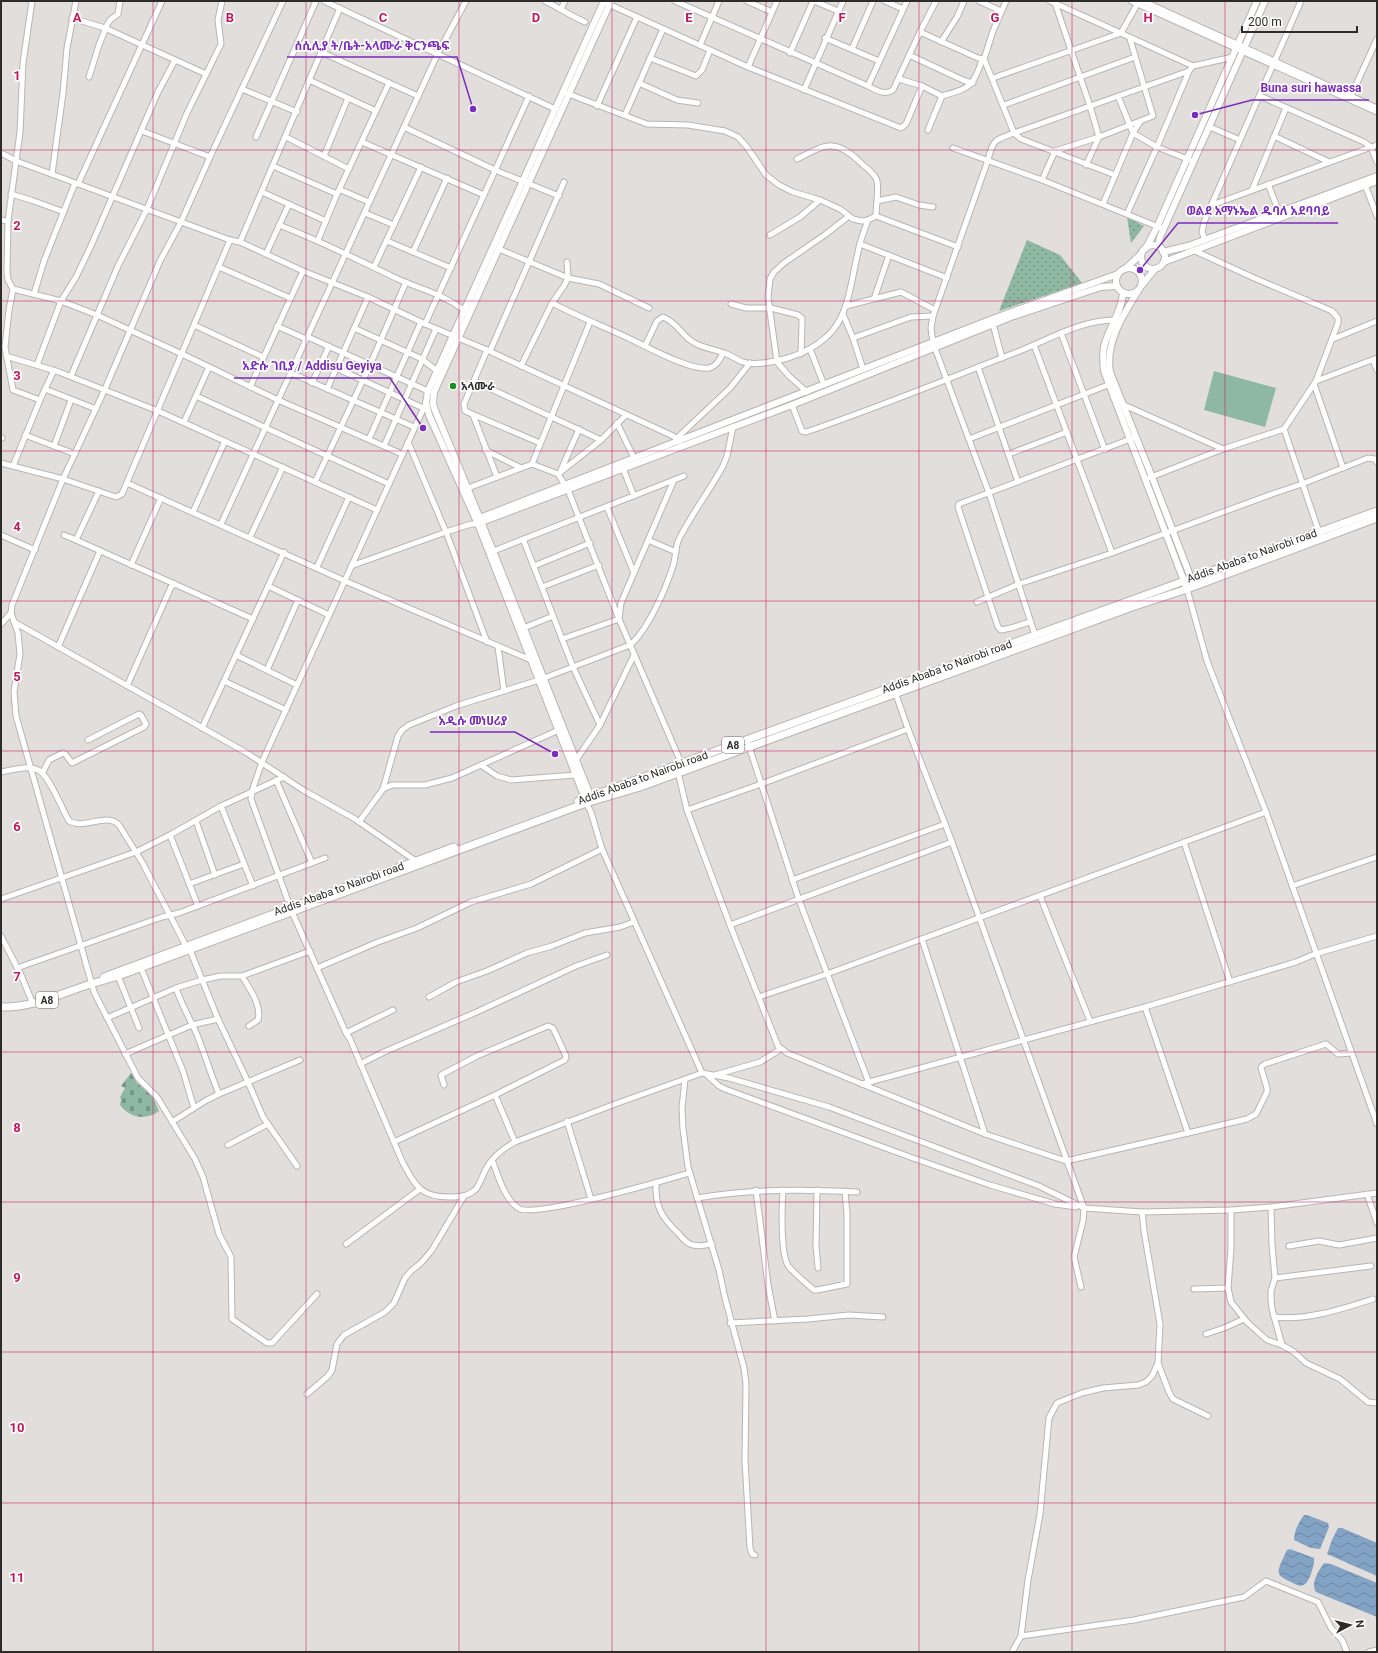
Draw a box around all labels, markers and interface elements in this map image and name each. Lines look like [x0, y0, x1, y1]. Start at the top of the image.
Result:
scale bar [1242, 8, 1357, 34]
text: A [73, 10, 82, 25]
text: B [226, 10, 234, 25]
text: C [379, 10, 388, 25]
text: D [532, 10, 540, 25]
text: E [685, 10, 693, 25]
text: F [838, 10, 846, 25]
text: G [991, 10, 1000, 25]
text: H [1143, 10, 1153, 25]
text: 200 m [1248, 15, 1282, 29]
callout: ሰሲሊያ ት/ቤት-አላሙራ ቅርንጫፍ [287, 33, 457, 57]
text: ሰሲሊያ ት/ቤት-አላሙራ ቅርንጫፍ [295, 39, 449, 53]
text: 1 [13, 68, 21, 83]
callout: Buna suri hawassa [1252, 76, 1369, 100]
text: Buna suri hawassa [1260, 81, 1362, 95]
callout: ወልደ አማኑኤል ዱባለ አደባባይ [1178, 199, 1338, 223]
text: ወልደ አማኑኤል ዱባለ አደባባይ [1186, 204, 1330, 218]
text: 2 [13, 218, 21, 233]
callout: አድሱ ገቢያ / Addisu Geyiya [234, 354, 390, 378]
text: አድሱ ገቢያ / Addisu Geyiya [242, 359, 382, 373]
text: 3 [13, 368, 21, 383]
place label: አላሙራ [461, 380, 495, 393]
marker: አላሙራ [448, 381, 458, 391]
text: 4 [13, 519, 21, 534]
street label: Addis Ababa to Nairobi road [1185, 526, 1319, 586]
street label: Addis Ababa to Nairobi road [880, 637, 1014, 697]
text: 5 [13, 669, 21, 684]
callout: አዲሱ መነሀሪያ [430, 708, 515, 732]
text: አዲሱ መነሀሪያ [439, 714, 508, 728]
road number: A8 [722, 737, 744, 753]
street label: Addis Ababa to Nairobi road [576, 748, 710, 808]
text: 6 [13, 819, 21, 834]
street label: Addis Ababa to Nairobi road [272, 859, 406, 919]
text: 7 [13, 969, 21, 984]
road number: A8 [36, 992, 58, 1008]
text: 8 [13, 1120, 21, 1135]
text: 9 [13, 1270, 21, 1285]
text: 10 [10, 1420, 24, 1435]
text: 11 [10, 1570, 24, 1585]
north arrow [1330, 1605, 1370, 1645]
text: N [1353, 1619, 1366, 1629]

